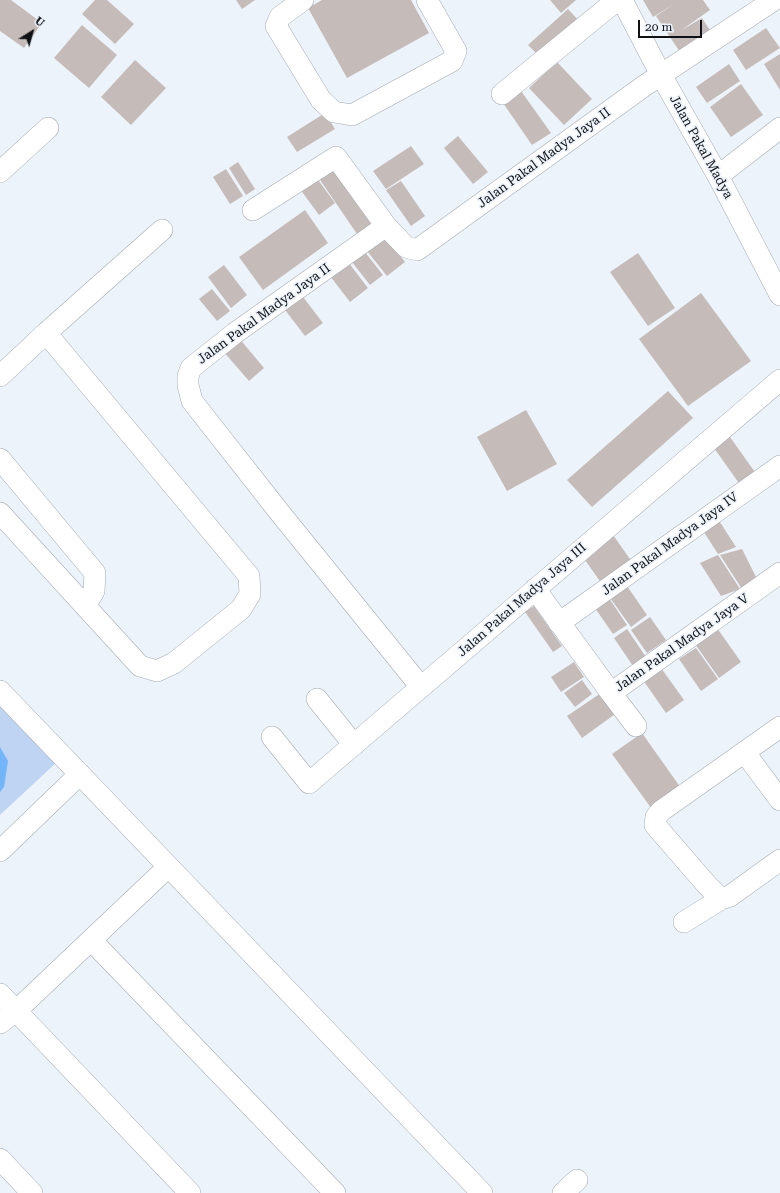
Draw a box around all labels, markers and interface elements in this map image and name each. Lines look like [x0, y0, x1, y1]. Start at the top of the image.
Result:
north arrow [12, 12, 52, 52]
scale bar [640, 12, 704, 38]
text: U [32, 14, 47, 30]
text: 20 m [645, 20, 672, 34]
street label: Jalan Pakal Madya [666, 93, 736, 201]
street label: Jalan Pakal Madya Jaya II [474, 105, 614, 211]
street label: Jalan Pakal Madya Jaya II [194, 261, 334, 367]
street label: Jalan Pakal Madya Jaya IV [599, 489, 741, 599]
street label: Jalan Pakal Madya Jaya III [454, 540, 590, 660]
street label: Jalan Pakal Madya Jaya V [612, 591, 752, 695]

